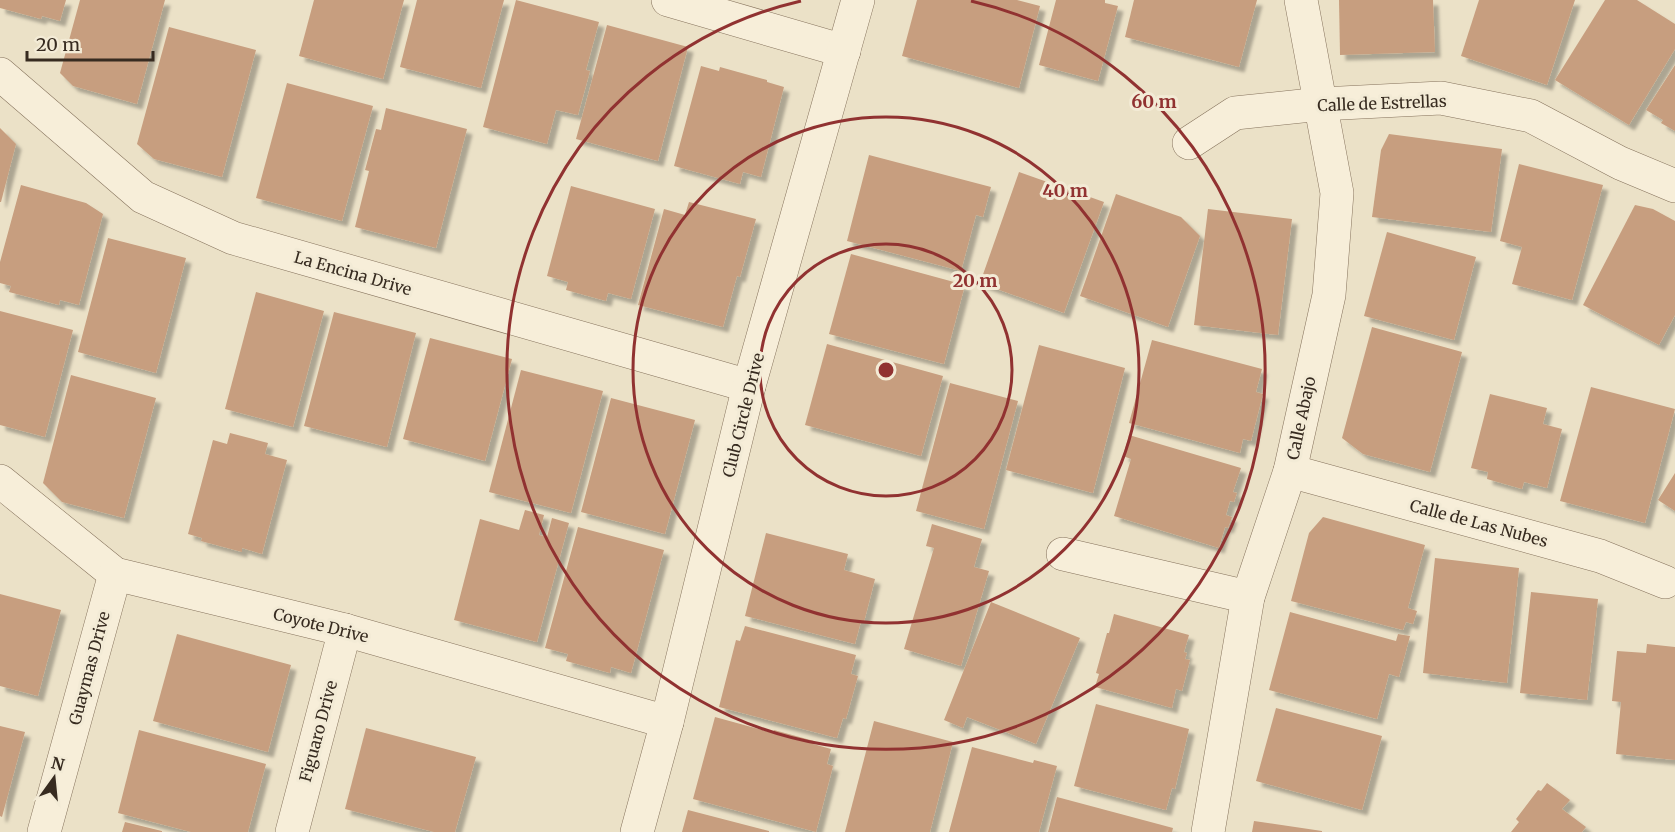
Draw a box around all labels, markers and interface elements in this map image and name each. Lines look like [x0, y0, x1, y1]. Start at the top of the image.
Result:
scale bar [27, 24, 153, 62]
text: 20 m [36, 33, 80, 56]
text: 60 m [1131, 90, 1177, 113]
street label: Calle de Estrellas [1317, 91, 1447, 115]
text: 40 m [1042, 179, 1088, 202]
street label: La Encina Drive [292, 247, 414, 299]
text: 20 m [953, 269, 997, 292]
street label: Club Circle Drive [718, 351, 768, 479]
centre of rings [876, 360, 896, 380]
street label: Calle Abajo [1282, 374, 1320, 462]
street label: Calle de Las Nubes [1408, 495, 1550, 551]
street label: Coyote Drive [271, 603, 371, 647]
street label: Guaymas Drive [64, 609, 114, 727]
street label: Figuaro Drive [295, 678, 341, 784]
north arrow [24, 748, 84, 808]
text: N [49, 752, 67, 775]

